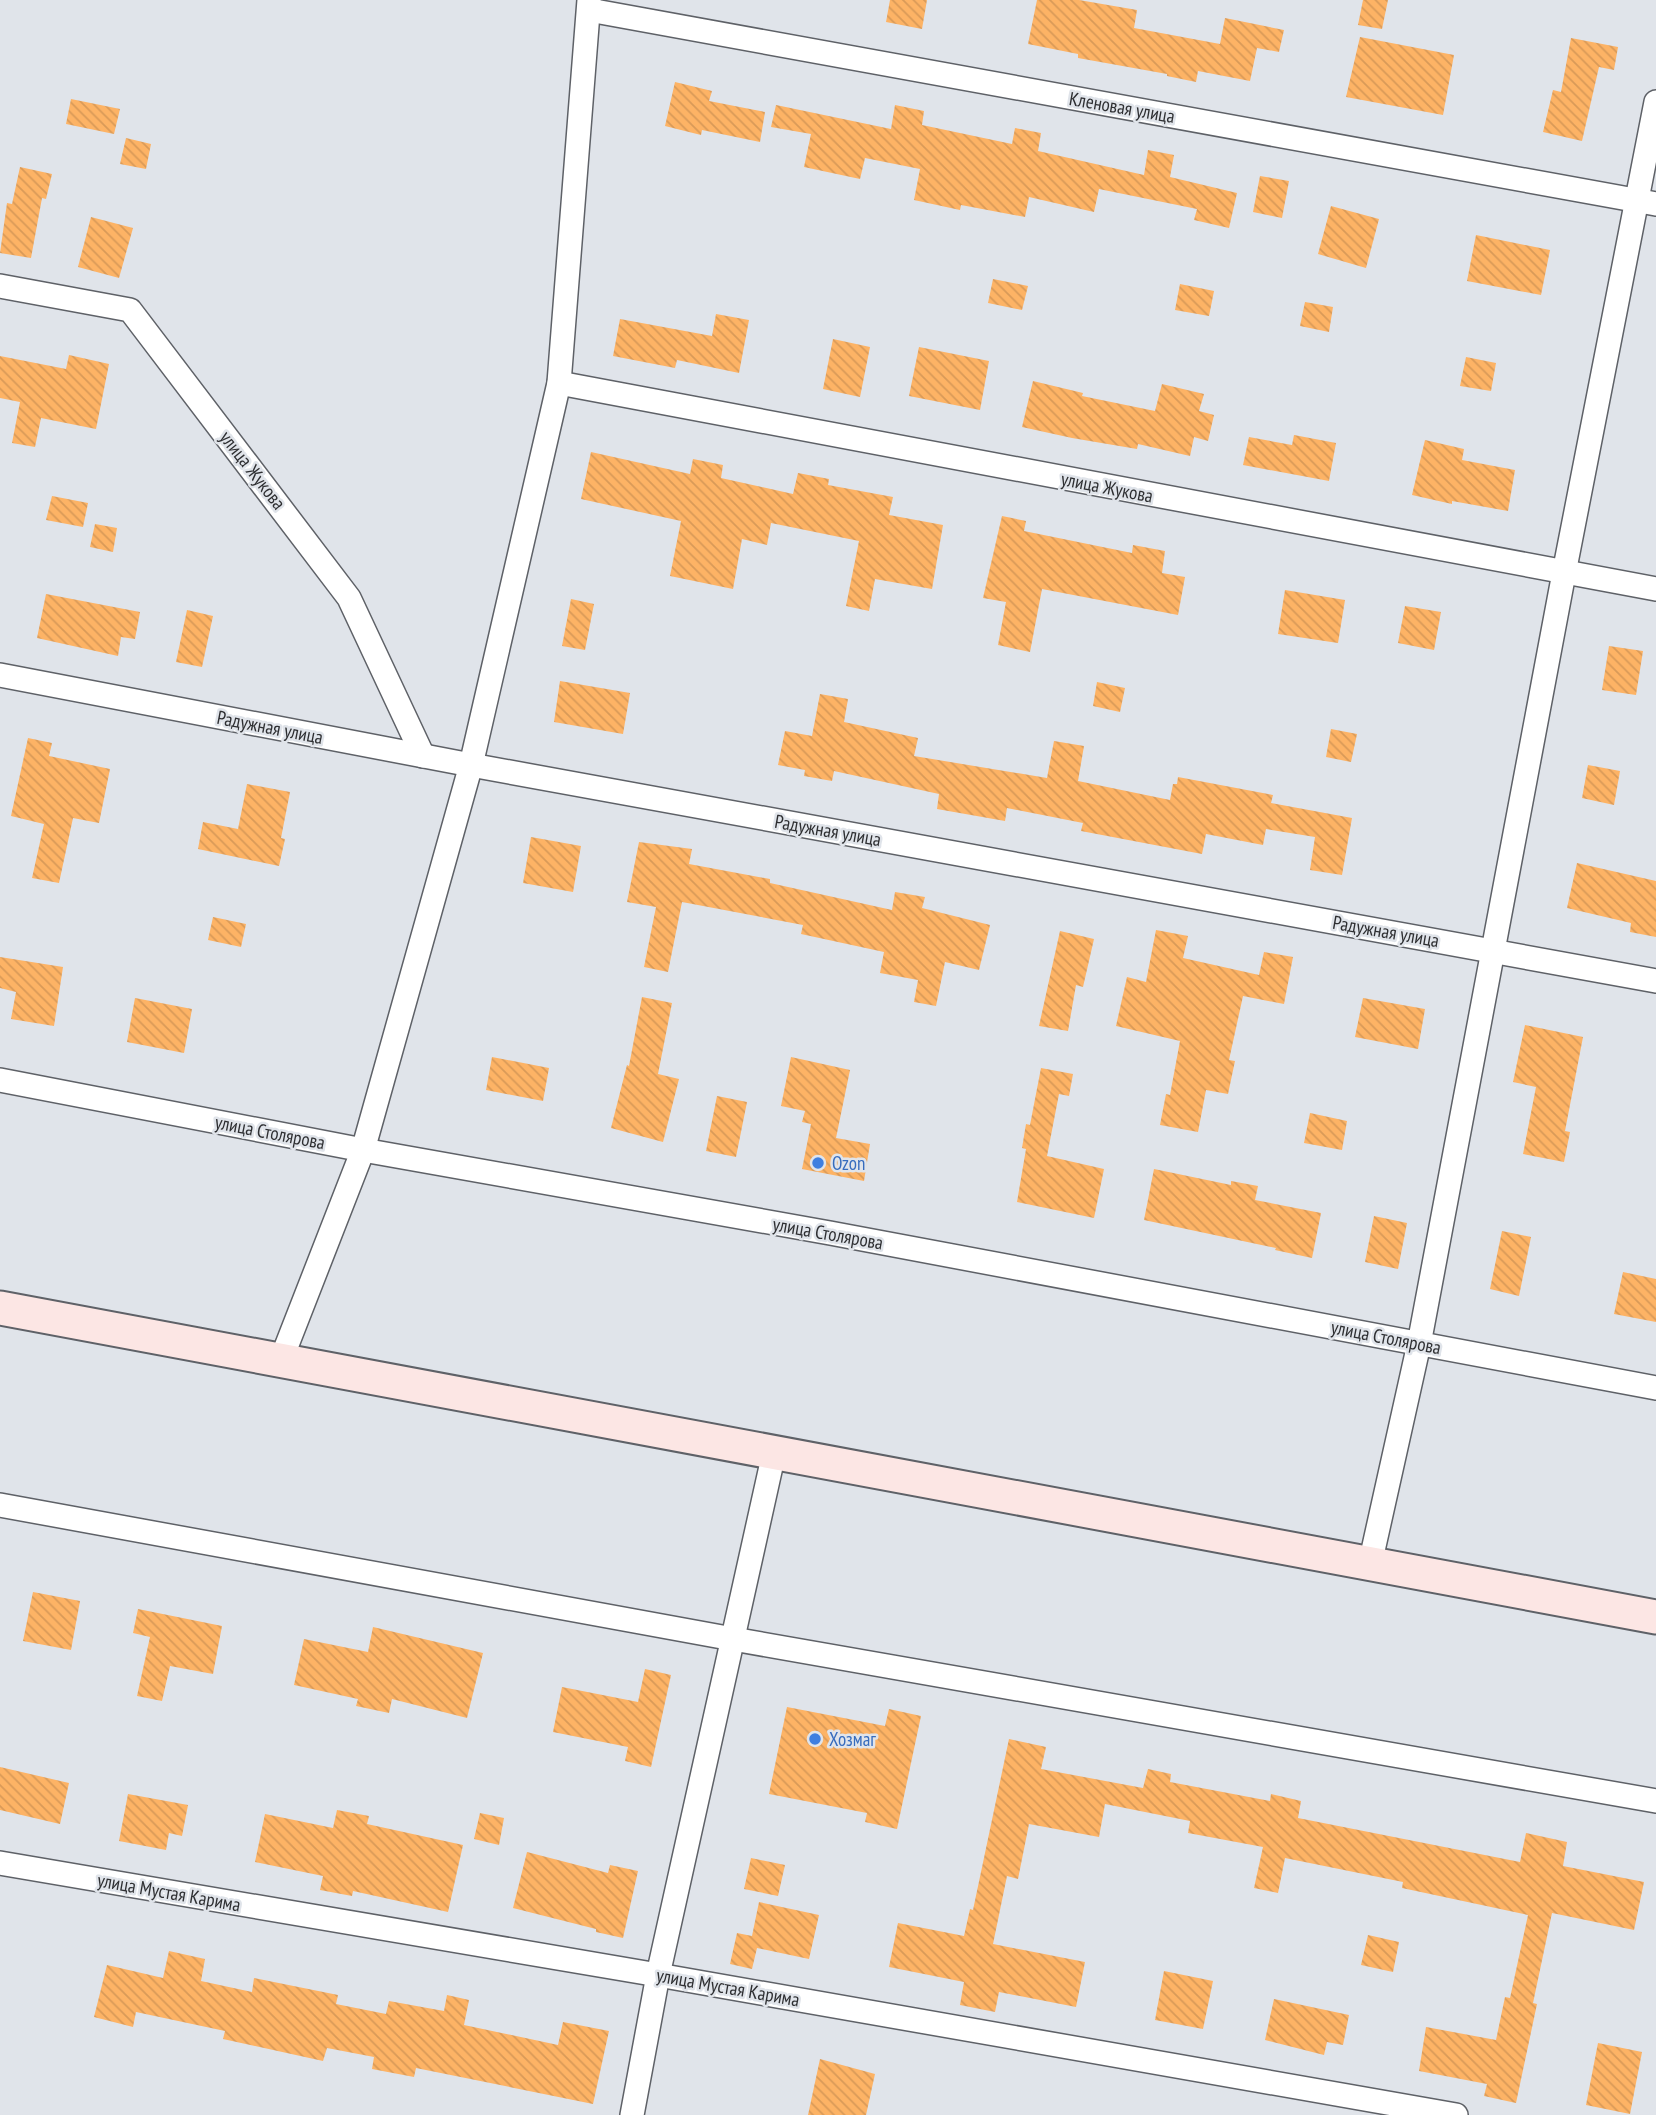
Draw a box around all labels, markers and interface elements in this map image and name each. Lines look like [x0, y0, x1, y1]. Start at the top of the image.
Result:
street label: Кленовая улица [1067, 86, 1177, 128]
street label: улица Жукова [215, 426, 291, 514]
street label: улица Жукова [1059, 466, 1155, 508]
street label: Радужная улица [215, 705, 325, 749]
street label: Радужная улица [773, 809, 883, 851]
street label: Радужная улица [1331, 910, 1441, 952]
street label: улица Столярова [213, 1110, 327, 1154]
place label: Ozon [832, 1151, 865, 1175]
marker: Ozon [810, 1155, 826, 1171]
street label: улица Столярова [771, 1211, 885, 1255]
street label: улица Столярова [1329, 1315, 1443, 1359]
place label: Хозмаг [829, 1727, 876, 1751]
marker: Хозмаг [807, 1731, 823, 1747]
street label: улица Мустая Карима [96, 1868, 242, 1916]
street label: улица Мустая Карима [655, 1963, 801, 2011]

